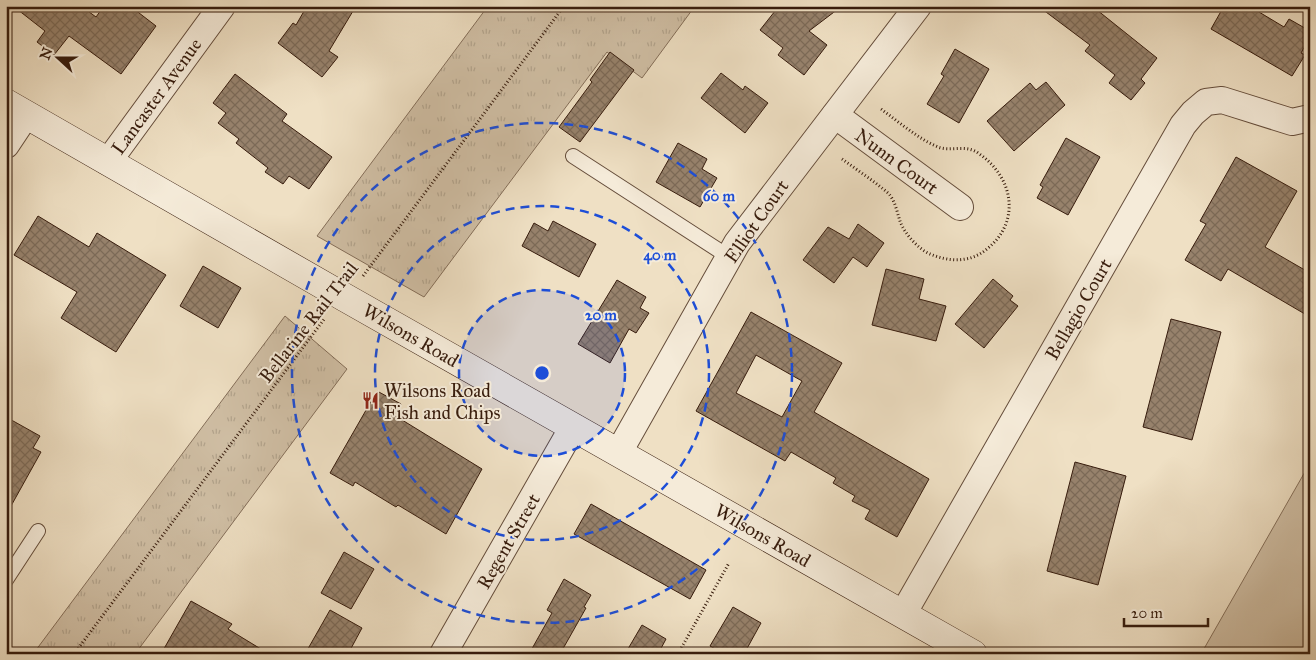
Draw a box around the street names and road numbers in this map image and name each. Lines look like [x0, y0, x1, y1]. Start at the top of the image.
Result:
street label: Lancaster Avenue [106, 34, 206, 159]
street label: Nunn Court [851, 124, 943, 199]
street label: Elliot Court [719, 175, 794, 267]
street label: Bellagio Court [1040, 254, 1118, 365]
street label: Bellarine Rail Trail [254, 257, 363, 387]
street label: Wilsons Road [359, 299, 463, 372]
street label: Regent Street [472, 489, 546, 593]
street label: Wilsons Road [711, 499, 815, 572]

